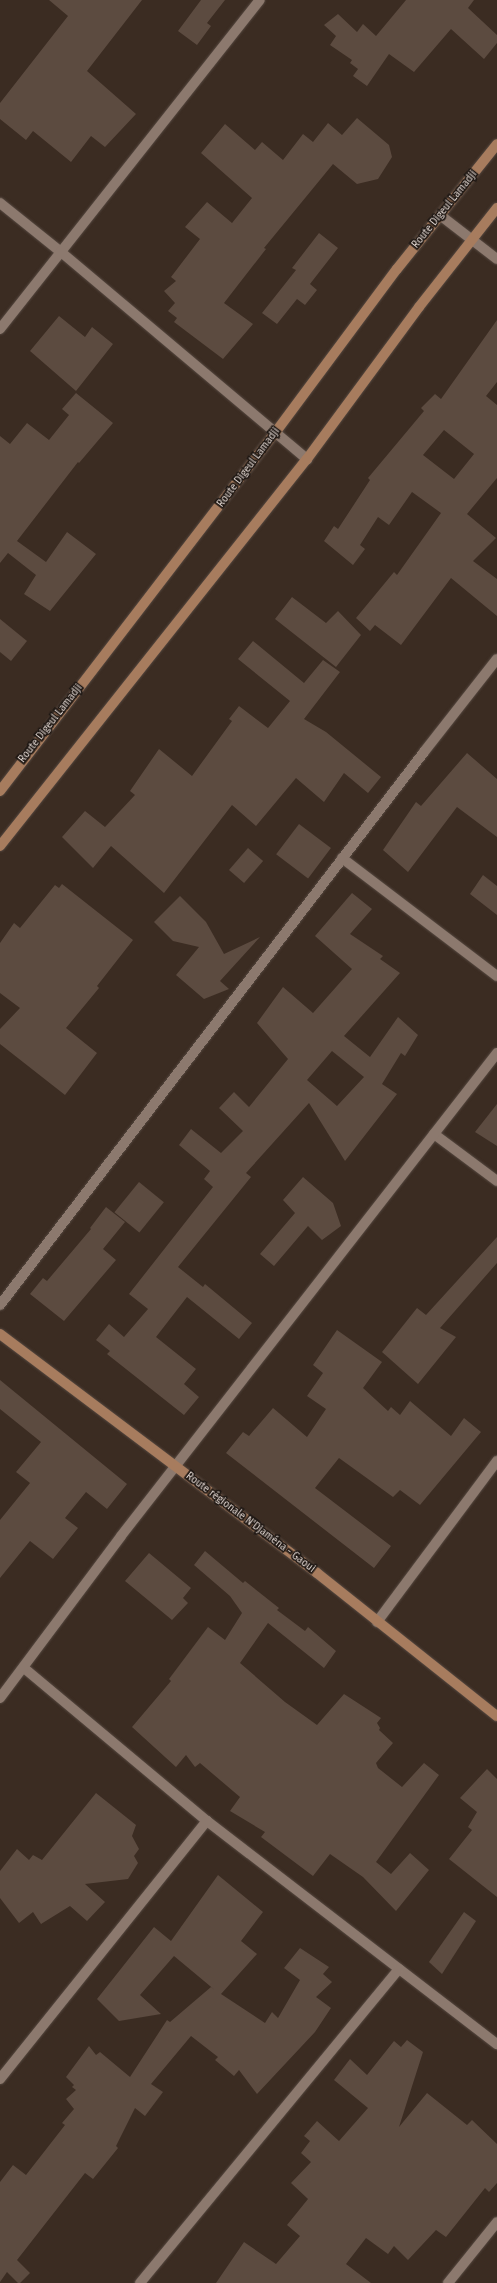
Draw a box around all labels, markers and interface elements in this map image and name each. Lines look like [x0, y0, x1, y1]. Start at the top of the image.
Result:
street label: Route Digeul Lamadji [410, 169, 480, 251]
street label: Route Digeul Lamadji [215, 426, 283, 510]
street label: Route Digeul Lamadji [17, 682, 85, 766]
street label: Route régionale N'Djaména - Gaoui [183, 1470, 317, 1576]

